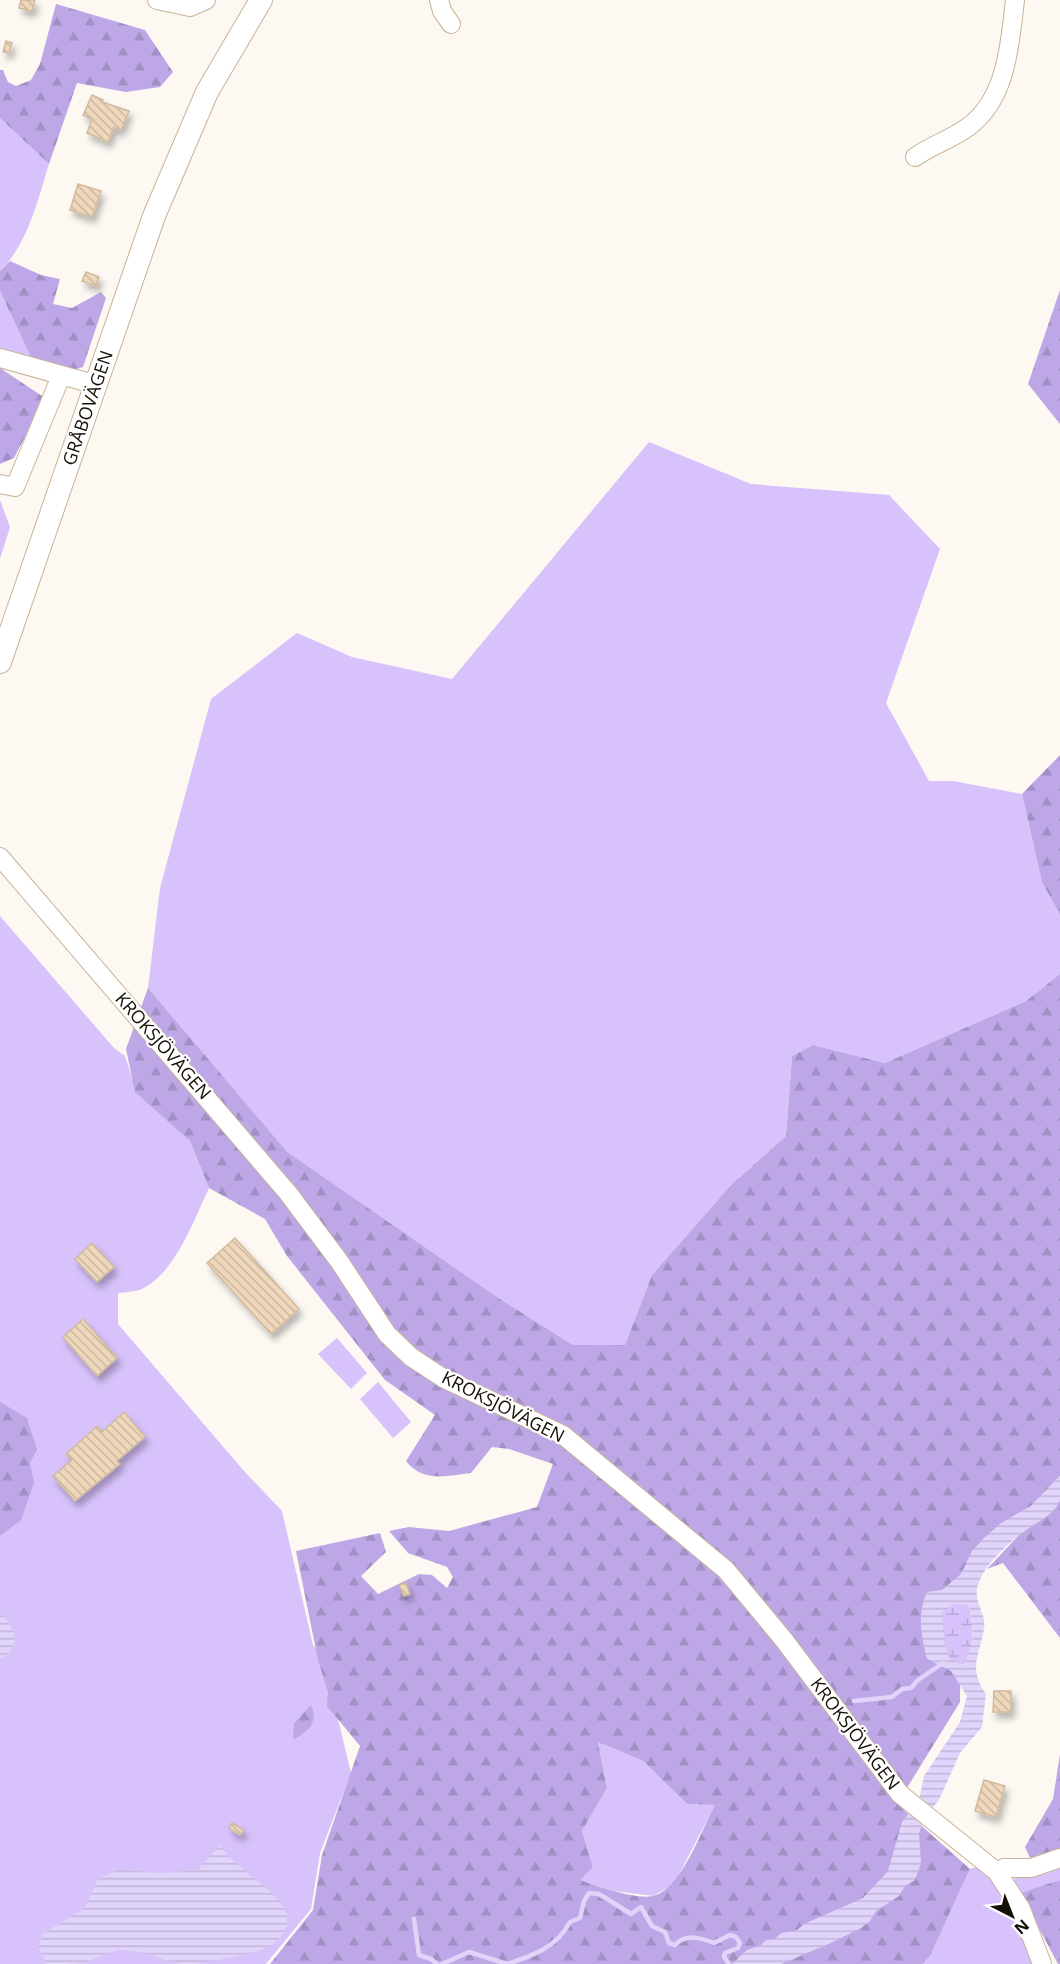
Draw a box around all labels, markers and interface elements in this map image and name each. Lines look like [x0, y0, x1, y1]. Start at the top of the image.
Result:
street label: GRÅBOVÄGEN [56, 347, 118, 468]
street label: KROKSJÖVÄGEN [111, 987, 217, 1104]
street label: KROKSJÖVÄGEN [438, 1365, 569, 1447]
street label: KROKSJÖVÄGEN [806, 1672, 906, 1794]
north arrow [982, 1886, 1042, 1946]
text: N [1010, 1915, 1034, 1940]

